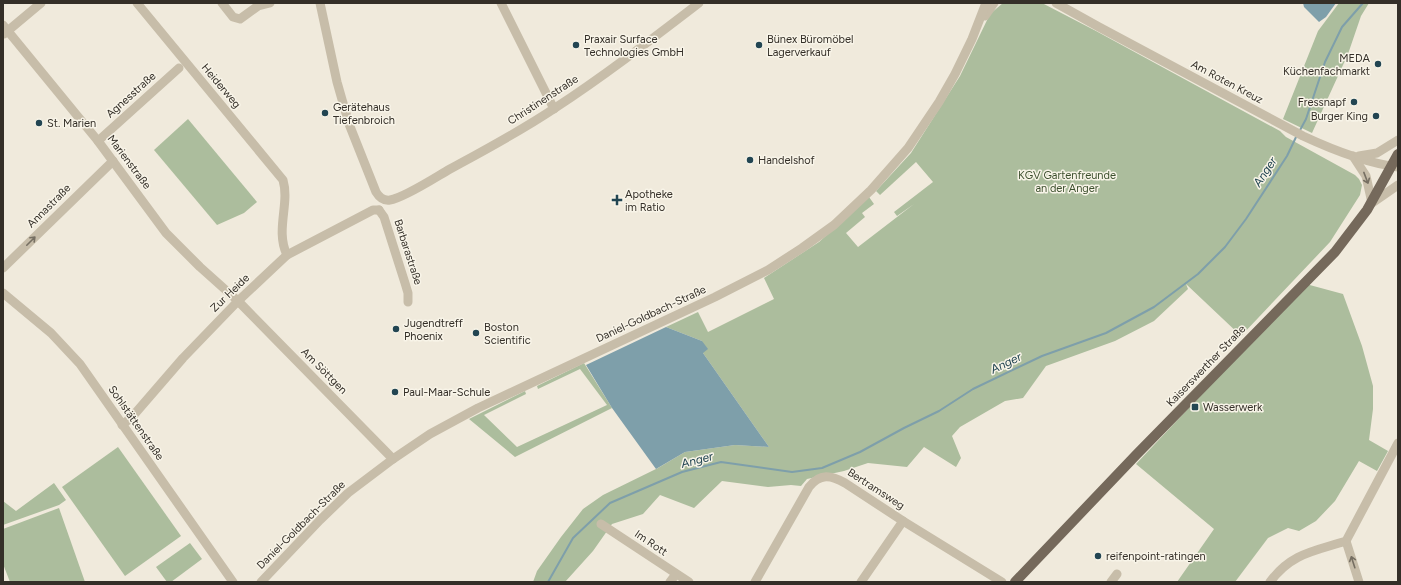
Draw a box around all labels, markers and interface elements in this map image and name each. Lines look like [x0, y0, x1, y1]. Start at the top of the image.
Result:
place label: Praxair Surface Technologies GmbH [584, 33, 684, 59]
place label: Bünex Büromöbel Lagerverkauf [767, 33, 853, 59]
marker: Praxair Surface Technologies GmbH [571, 40, 581, 50]
marker: Bünex Büromöbel Lagerverkauf [754, 40, 764, 50]
place label: MEDA Küchenfachmarkt [1283, 52, 1371, 78]
street label: Am Roten Kreuz [1189, 58, 1265, 106]
marker: MEDA Küchenfachmarkt [1373, 59, 1383, 69]
street label: Heiderweg [199, 61, 243, 111]
street label: Agnesstraße [104, 69, 158, 121]
street label: Christinenstraße [505, 72, 581, 128]
place label: Fressnapf [1298, 96, 1347, 109]
marker: Fressnapf [1349, 97, 1359, 107]
place label: Gerätehaus Tiefenbroich [333, 101, 395, 127]
marker: Gerätehaus Tiefenbroich [320, 108, 330, 118]
place label: Burger King [1311, 110, 1368, 123]
marker: Burger King [1371, 111, 1381, 121]
place label: St. Marien [47, 117, 96, 130]
marker: St. Marien [34, 118, 44, 128]
street label: Marienstraße [105, 132, 153, 192]
place label: Handelshof [758, 154, 816, 167]
water label: Anger [1250, 154, 1280, 190]
marker: Handelshof [745, 155, 755, 165]
park label: KGV Gartenfreunde an der Anger [1018, 169, 1116, 195]
one-way arrow [1362, 172, 1370, 184]
street label: Annastraße [25, 182, 73, 230]
place label: Apotheke im Ratio [625, 188, 673, 214]
marker: Apotheke im Ratio [612, 195, 622, 205]
street label: Barbarastraße [391, 218, 425, 286]
one-way arrow [26, 236, 36, 246]
street label: Zur Heide [208, 271, 252, 315]
street label: Daniel-Goldbach-Straße [594, 283, 708, 345]
place label: Jugendtreff Phoenix [404, 317, 464, 343]
place label: Boston Scientific [484, 321, 531, 347]
street label: Kaiserswerther Straße [1164, 323, 1248, 409]
marker: Jugendtreff Phoenix [391, 324, 401, 334]
marker: Boston Scientific [471, 328, 481, 338]
street label: Am Söttgen [298, 345, 350, 397]
water label: Anger [987, 349, 1025, 377]
street label: Sohlstättenstraße [105, 383, 167, 463]
place label: Paul-Maar-Schule [403, 386, 490, 399]
marker: Paul-Maar-Schule [390, 387, 400, 397]
place label: Wasserwerk [1203, 401, 1263, 414]
marker: Wasserwerk [1190, 402, 1200, 412]
water label: Anger [678, 449, 715, 471]
street label: Bertramsweg [845, 466, 907, 512]
street label: Daniel-Goldbach-Straße [254, 478, 348, 572]
street label: Im Rott [632, 527, 670, 559]
place label: reifenpoint-ratingen [1106, 550, 1206, 563]
marker: reifenpoint-ratingen [1093, 551, 1103, 561]
one-way arrow [1349, 555, 1356, 568]

